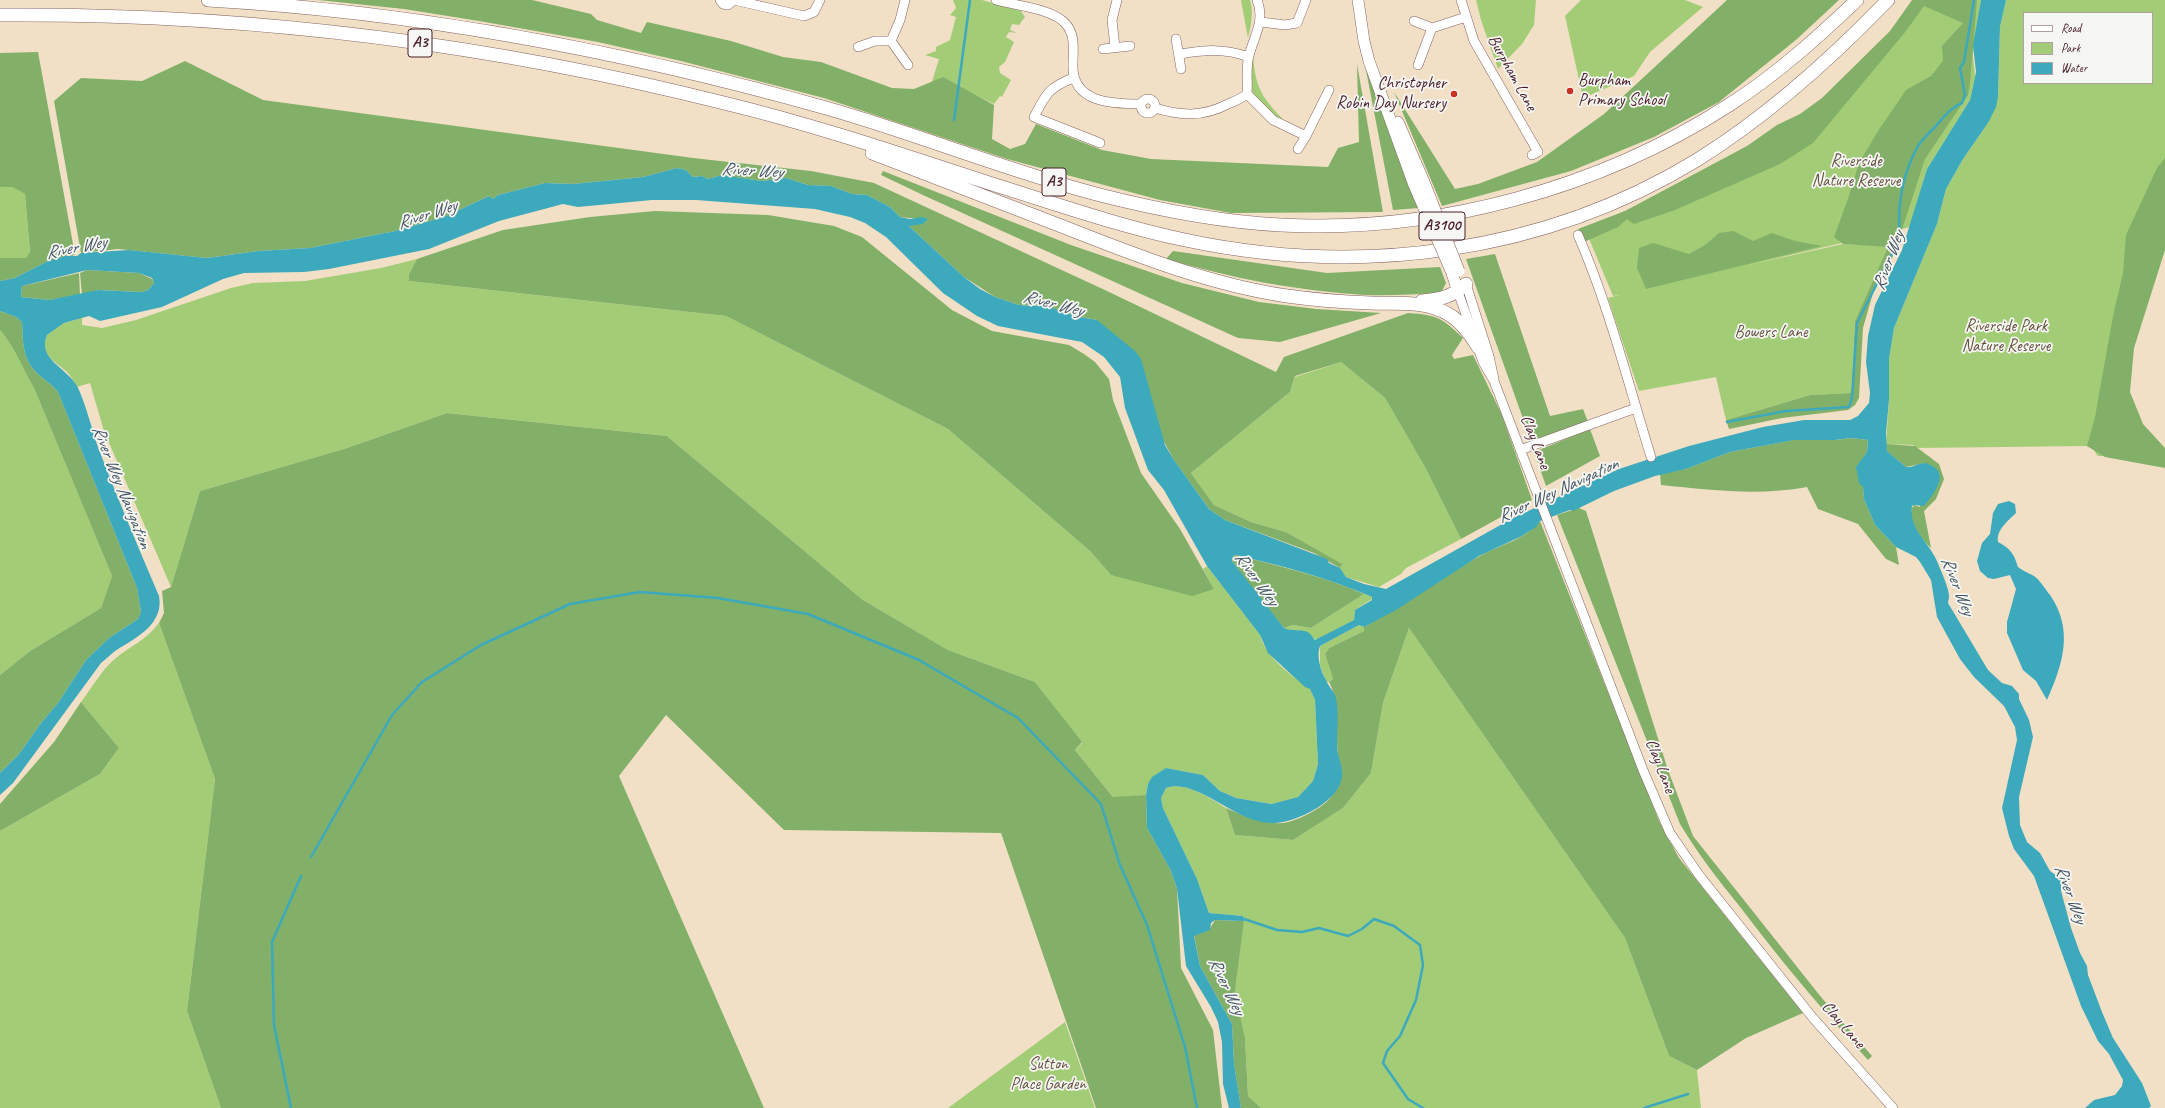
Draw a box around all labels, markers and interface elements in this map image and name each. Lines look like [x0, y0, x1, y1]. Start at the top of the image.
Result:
legend [2023, 12, 2153, 84]
text: Road [2061, 20, 2081, 36]
road number: A3 [408, 29, 432, 57]
street label: Burpham Lane [1483, 31, 1541, 115]
text: Park [2061, 40, 2080, 56]
text: Water [2061, 60, 2087, 76]
place label: Burpham Primary School [1578, 71, 1665, 111]
place label: Christopher Robin Day Nursery [1336, 74, 1446, 114]
marker: Burpham Primary School [1565, 86, 1575, 96]
marker: Christopher Robin Day Nursery [1449, 89, 1459, 99]
park label: Riverside Nature Reserve [1812, 152, 1900, 192]
water label: River Wey [721, 159, 783, 183]
road number: A3 [1042, 168, 1066, 196]
water label: River Wey [395, 195, 459, 235]
road number: A3100 [1419, 212, 1465, 240]
water label: River Wey [1868, 229, 1910, 293]
water label: River Wey [44, 232, 108, 264]
water label: River Wey [1021, 286, 1085, 322]
park label: Riverside Park Nature Reserve [1962, 317, 2050, 357]
park label: Bowers Lane [1735, 323, 1807, 343]
street label: Clay Lane [1515, 412, 1555, 472]
water label: River Wey Navigation [87, 422, 155, 552]
water label: River Wey Navigation [1494, 454, 1622, 528]
water label: River Wey [1229, 548, 1283, 610]
water label: River Wey [1936, 554, 1978, 618]
street label: Clay Lane [1640, 736, 1680, 796]
water label: River Wey [2049, 862, 2091, 926]
water label: River Wey [1203, 954, 1249, 1018]
street label: Clay Lane [1817, 997, 1869, 1053]
park label: Sutton Place Garden [1010, 1055, 1086, 1095]

